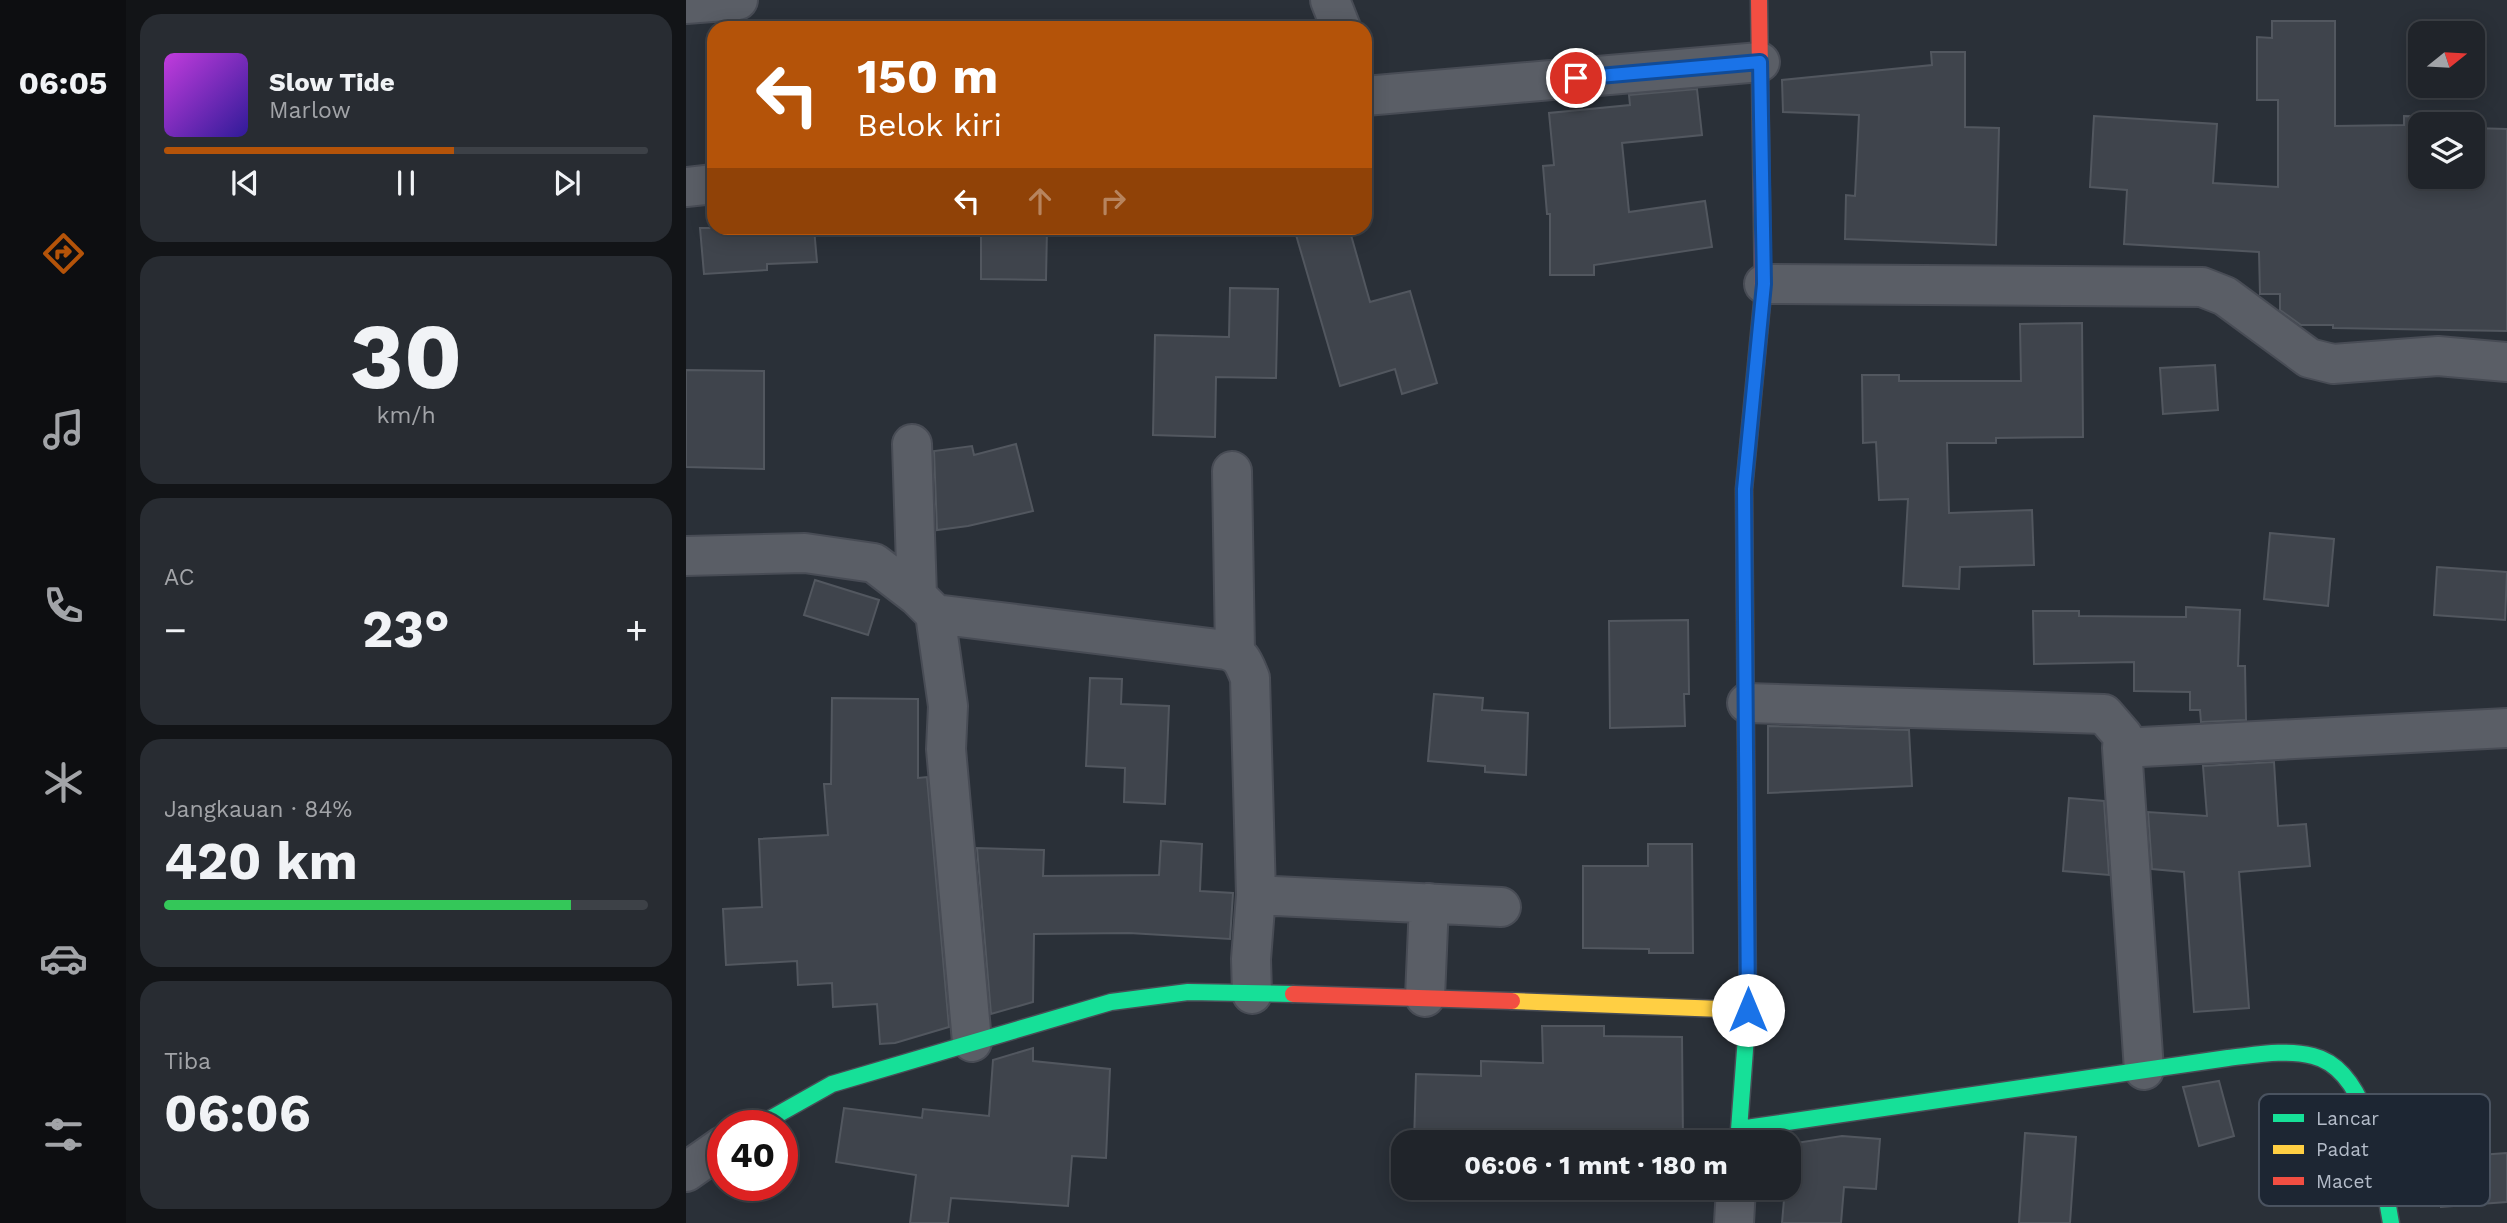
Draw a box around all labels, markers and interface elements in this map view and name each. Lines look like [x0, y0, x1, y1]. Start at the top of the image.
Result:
north arrow [2408, 21, 2485, 98]
map controls [2408, 21, 2485, 189]
text: 150 m [857, 47, 998, 105]
pin [1546, 48, 1606, 108]
icon: left [742, 49, 833, 140]
icon: arrive [1557, 59, 1595, 97]
text: 06:05 [18, 64, 108, 102]
text: Slow Tide [269, 67, 395, 97]
text: Marlow [269, 97, 351, 124]
text: Belok kiri [857, 106, 1002, 144]
button: layers [2408, 112, 2485, 189]
icon: previous [226, 164, 264, 202]
icon: pause [387, 164, 425, 202]
icon: next [548, 164, 586, 202]
icon: left [948, 182, 986, 220]
icon: ahead [1021, 182, 1059, 220]
icon: right [1094, 182, 1132, 220]
icon: directions [39, 229, 88, 278]
text: 30 [350, 303, 462, 410]
text: km/h [376, 402, 436, 429]
icon: music [39, 405, 88, 454]
text: AC [164, 564, 194, 591]
icon: phone [39, 581, 88, 630]
text: 23° [362, 599, 450, 660]
text: − [164, 608, 187, 652]
text: + [625, 608, 648, 652]
icon: climate [39, 758, 88, 807]
text: Jangkauan · 84% [164, 796, 352, 823]
text: 420 km [164, 831, 358, 892]
icon: car [39, 934, 88, 983]
position arrow [1711, 973, 1785, 1047]
text: Tiba [164, 1048, 211, 1075]
text: 06:06 [164, 1083, 311, 1144]
legend [2259, 1094, 2490, 1206]
text: Lancar [2316, 1107, 2379, 1130]
icon: filters [39, 1110, 88, 1159]
speed limit sign: 40 [707, 1110, 798, 1201]
text: Padat [2316, 1138, 2369, 1161]
text: 06:06 · 1 mnt · 180 m [1464, 1150, 1728, 1180]
text: Macet [2316, 1170, 2372, 1193]

